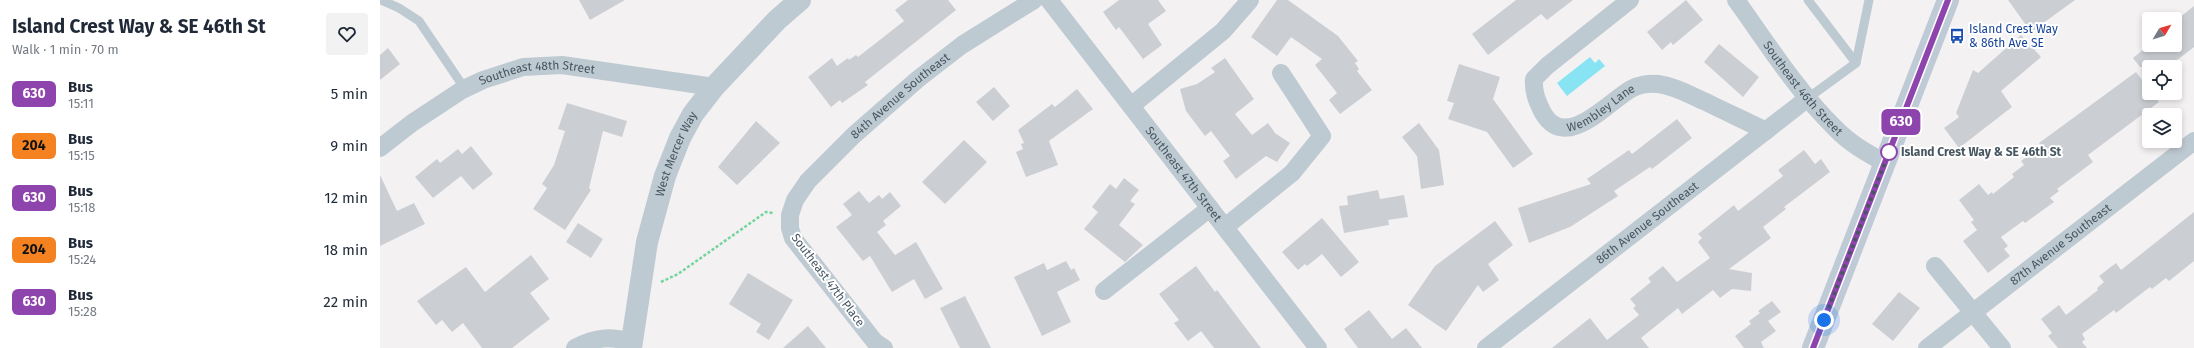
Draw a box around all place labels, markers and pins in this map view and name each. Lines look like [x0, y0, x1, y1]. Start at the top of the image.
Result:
place label: Island Crest Way & 86th Ave SE [1969, 22, 2058, 50]
bus stop icon: Island Crest Way & 86th Ave SE [1948, 27, 1966, 45]
marker: Island Crest Way & SE 46th St [1880, 143, 1898, 161]
place label: Island Crest Way & SE 46th St [1901, 145, 2062, 159]

